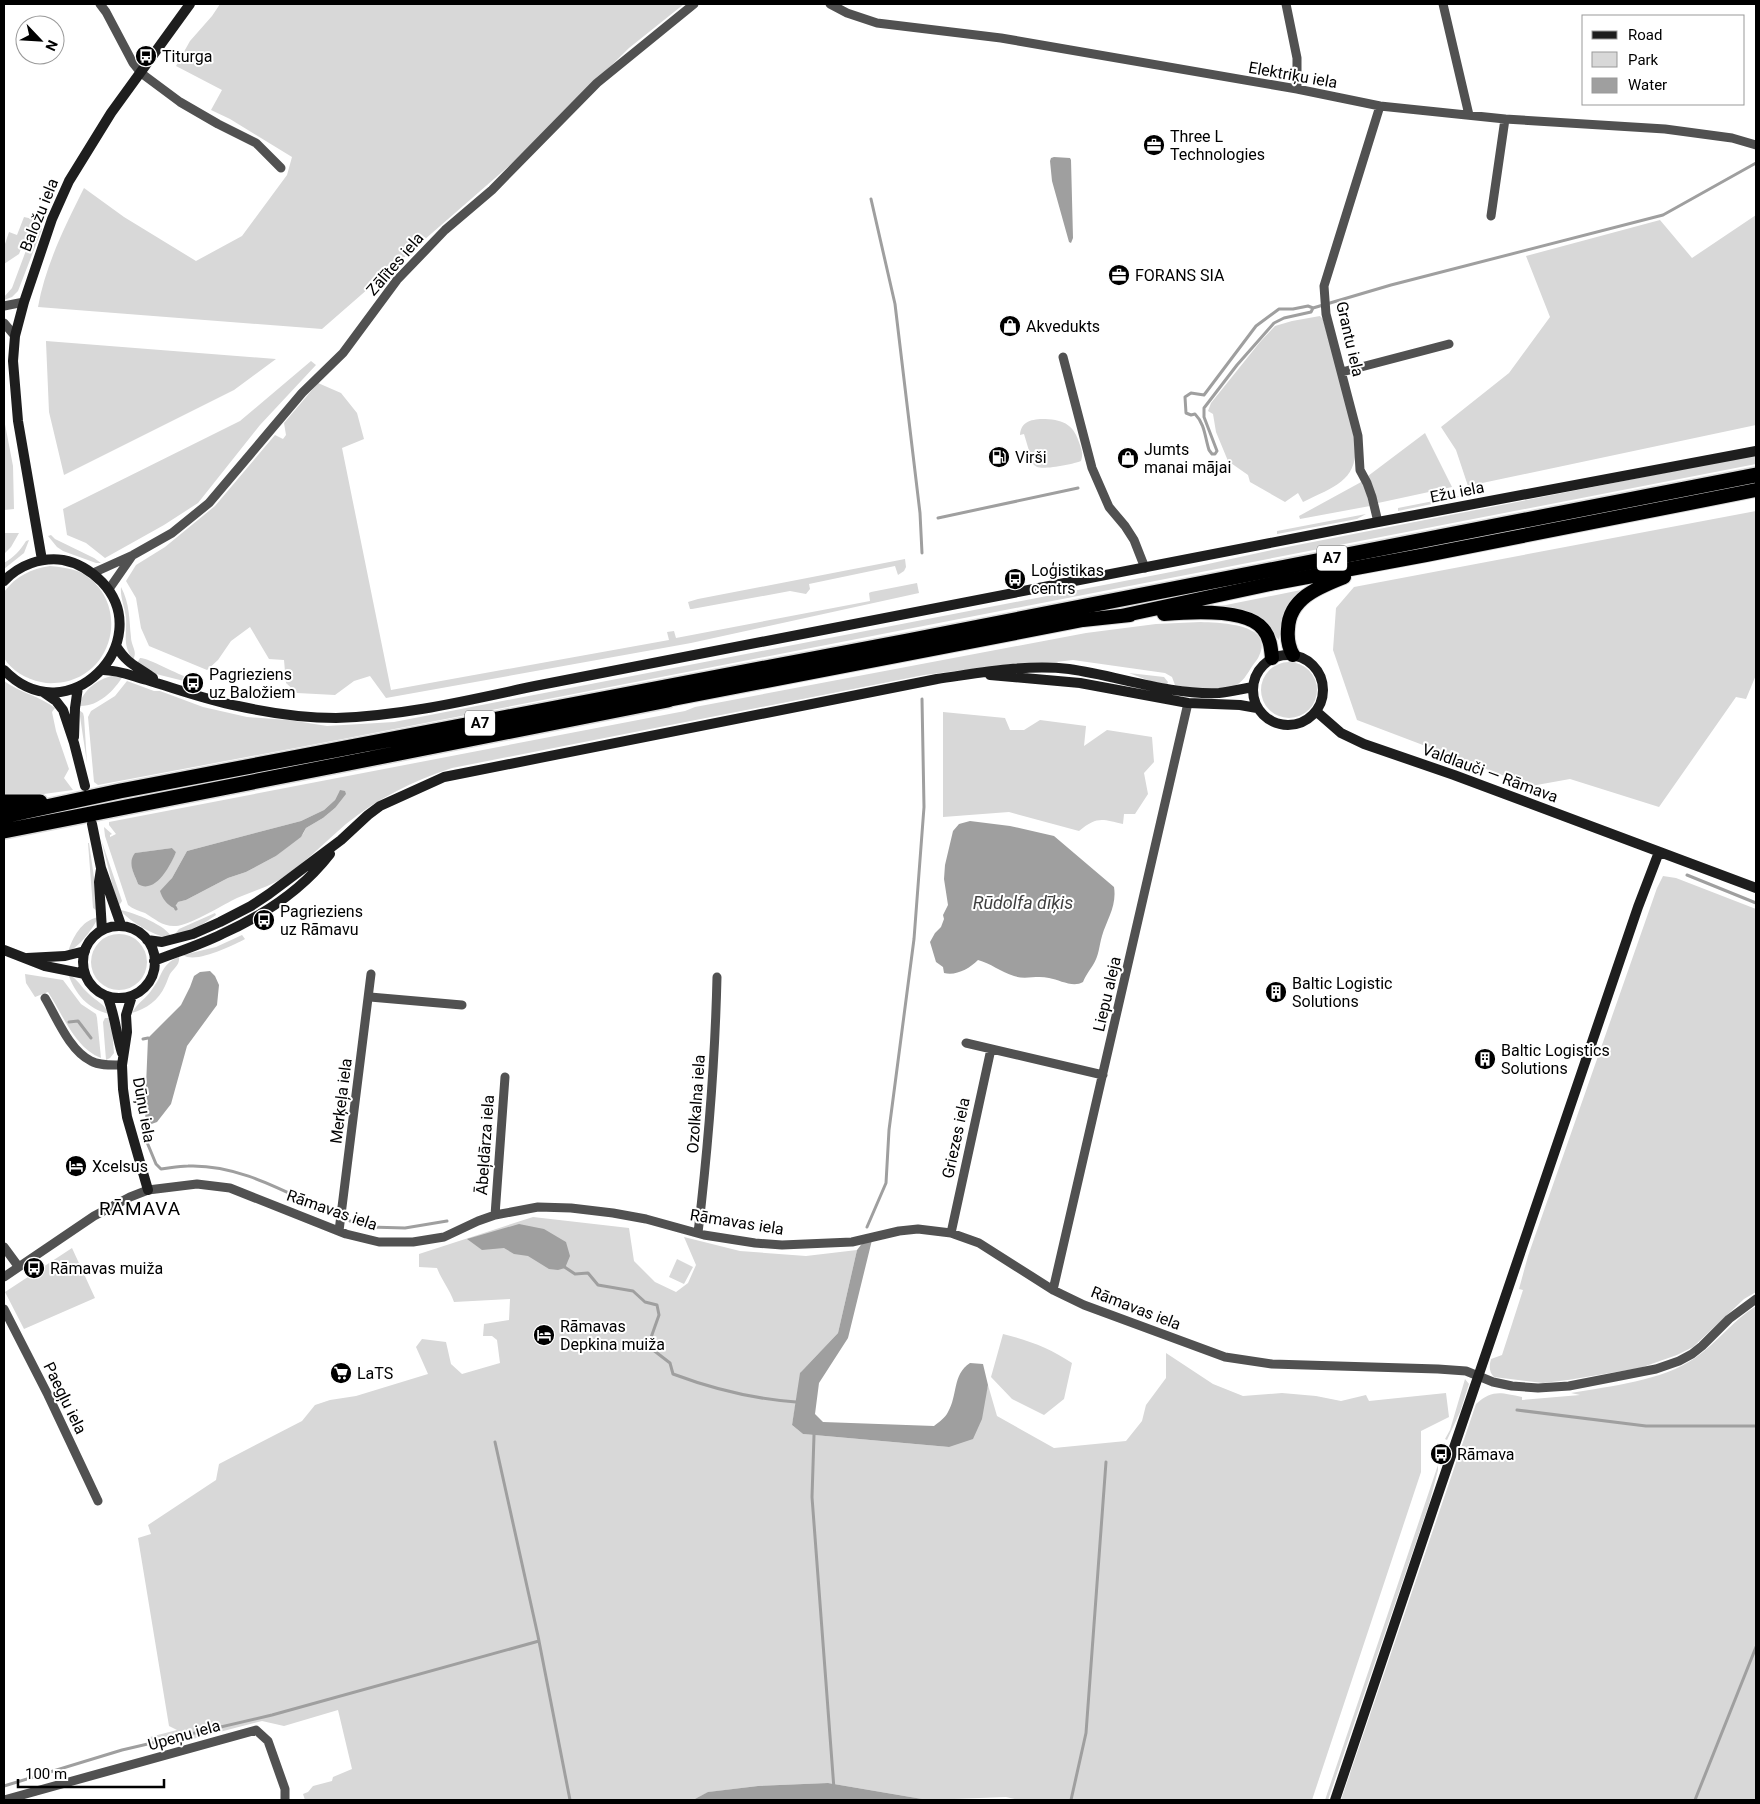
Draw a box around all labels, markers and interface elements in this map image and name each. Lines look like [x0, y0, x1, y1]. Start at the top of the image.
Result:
north arrow [15, 15, 65, 65]
legend [1582, 15, 1745, 105]
text: Road [1628, 26, 1662, 44]
text: N [42, 38, 61, 53]
bus stop icon: Titurga [134, 44, 158, 68]
place label: Titurga [162, 47, 212, 66]
text: Park [1628, 51, 1659, 69]
street label: Elektriķu iela [1247, 58, 1339, 92]
text: Water [1628, 76, 1667, 94]
place label: Three L Technologies [1170, 127, 1265, 164]
office icon: Three L Technologies [1142, 133, 1166, 157]
street label: Baložu iela [16, 176, 62, 254]
street label: Zālītes iela [363, 229, 427, 299]
office icon: FORANS SIA [1107, 263, 1131, 287]
place label: FORANS SIA [1135, 266, 1225, 285]
street label: Grantu iela [1332, 300, 1368, 378]
shop icon: Akvedukts [998, 314, 1022, 338]
place label: Akvedukts [1026, 317, 1100, 336]
place label: Jumts manai mājai [1144, 440, 1231, 477]
fuel station icon: Virši [987, 445, 1011, 469]
shop icon: Jumts manai mājai [1116, 446, 1140, 470]
place label: Virši [1015, 448, 1047, 467]
street label: Ežu iela [1428, 477, 1486, 507]
road number: A7 [1317, 546, 1347, 570]
place label: Loģistikas centrs [1031, 561, 1104, 598]
bus stop icon: Loģistikas centrs [1003, 567, 1027, 591]
place label: Pagrieziens uz Baložiem [209, 665, 296, 702]
bus stop icon: Pagrieziens uz Baložiem [181, 671, 205, 695]
road number: A7 [465, 710, 495, 736]
street label: Valdlauči — Rāmava [1420, 740, 1560, 806]
water label: Rūdolfa dīķis [973, 892, 1073, 914]
place label: Pagrieziens uz Rāmavu [280, 902, 363, 939]
bus stop icon: Pagrieziens uz Rāmavu [252, 908, 276, 932]
street label: Liepu aleja [1089, 955, 1125, 1033]
place label: Baltic Logistic Solutions [1292, 974, 1392, 1011]
building icon: Baltic Logistic Solutions [1264, 980, 1288, 1004]
place label: Baltic Logistics Solutions [1501, 1041, 1610, 1078]
building icon: Baltic Logistics Solutions [1473, 1047, 1497, 1071]
street label: Ozolkalna iela [683, 1054, 709, 1154]
street label: Merķeļa iela [326, 1057, 357, 1145]
street label: Dūņu iela [128, 1076, 159, 1144]
street label: Ābeļdārza iela [472, 1094, 499, 1196]
street label: Griezes iela [938, 1096, 974, 1180]
hotel icon: Xcelsus [64, 1154, 88, 1178]
place label: Xcelsus [92, 1157, 148, 1176]
street label: Rāmavas iela [284, 1186, 380, 1234]
district label: RĀMAVA [99, 1197, 181, 1220]
street label: Rāmavas iela [689, 1205, 785, 1239]
bus stop icon: Rāmavas muiža [22, 1256, 46, 1280]
place label: Rāmavas muiža [50, 1259, 163, 1278]
street label: Rāmavas iela [1088, 1282, 1184, 1334]
place label: Rāmavas Depkina muiža [560, 1317, 665, 1354]
hotel icon: Rāmavas Depkina muiža [532, 1323, 556, 1347]
street label: Paegļu iela [39, 1359, 91, 1438]
supermarket icon: LaTS [329, 1361, 353, 1385]
place label: LaTS [357, 1364, 393, 1383]
bus stop icon: Rāmava [1429, 1442, 1453, 1466]
place label: Rāmava [1457, 1445, 1515, 1464]
street label: Upeņu iela [146, 1716, 223, 1755]
scale bar [18, 1756, 164, 1788]
text: 100 m [25, 1765, 67, 1783]

